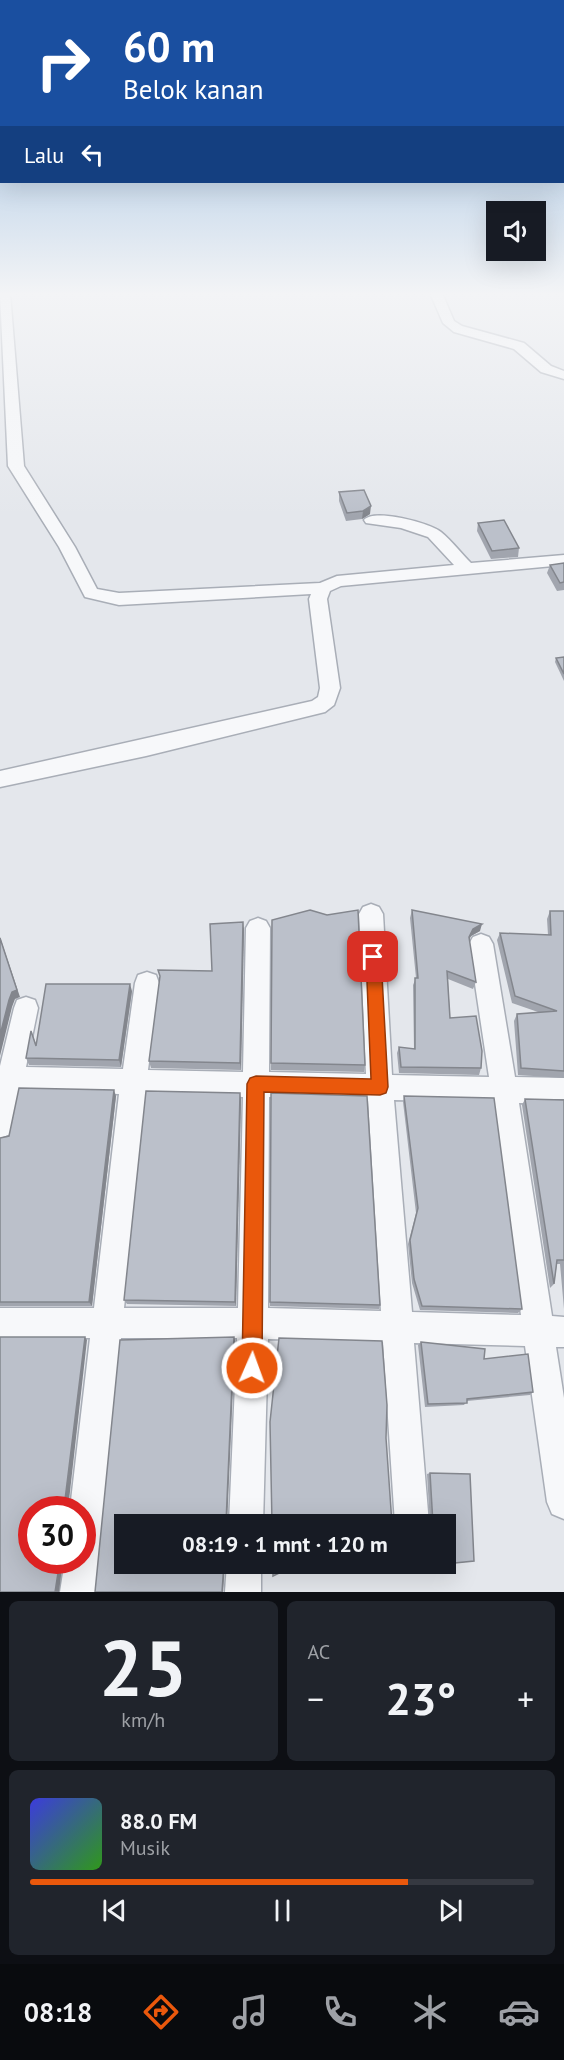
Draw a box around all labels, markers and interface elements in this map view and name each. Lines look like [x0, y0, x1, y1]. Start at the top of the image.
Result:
text: 60 m [123, 19, 215, 74]
icon: right [24, 24, 102, 102]
text: Belok kanan [123, 72, 263, 106]
icon: left [76, 138, 109, 171]
text: Lalu [24, 141, 64, 169]
map controls [486, 201, 546, 261]
button: sound [486, 201, 546, 261]
pin [347, 931, 398, 982]
icon: arrive [356, 940, 389, 973]
position arrow [220, 1336, 284, 1400]
speed limit sign: 30 [18, 1496, 96, 1574]
text: 08:19 · 1 mnt · 120 m [182, 1530, 388, 1558]
text: 25 [99, 1617, 187, 1718]
text: AC [308, 1639, 330, 1665]
text: 23° [385, 1669, 456, 1727]
text: − [308, 1677, 324, 1720]
text: + [517, 1677, 534, 1720]
text: km/h [121, 1707, 165, 1733]
text: 88.0 FM [120, 1807, 197, 1835]
text: Musik [120, 1835, 170, 1861]
icon: previous [98, 1894, 131, 1927]
icon: pause [266, 1894, 299, 1927]
icon: next [434, 1894, 467, 1927]
icon: directions [140, 1991, 182, 2033]
icon: music [229, 1991, 271, 2033]
icon: phone [319, 1991, 361, 2033]
icon: climate [409, 1991, 451, 2033]
icon: car [498, 1991, 540, 2033]
text: 08:18 [24, 1995, 92, 2029]

